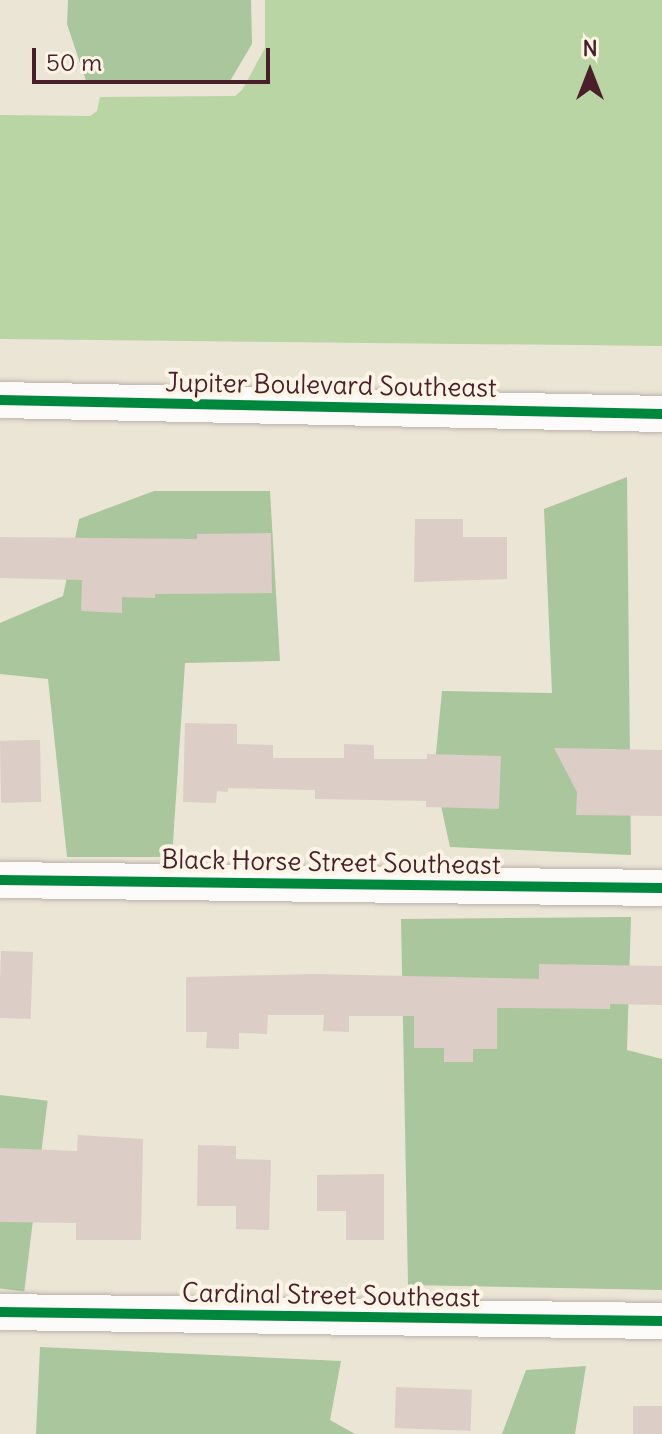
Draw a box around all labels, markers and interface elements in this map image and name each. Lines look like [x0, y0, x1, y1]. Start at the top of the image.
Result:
scale bar [36, 32, 274, 82]
north arrow [550, 32, 630, 112]
text: N [582, 34, 598, 62]
text: 50 m [46, 47, 102, 77]
street label: Jupiter Boulevard Southeast [165, 367, 497, 403]
street label: Black Horse Street Southeast [161, 843, 501, 881]
street label: Cardinal Street Southeast [182, 1277, 480, 1313]

